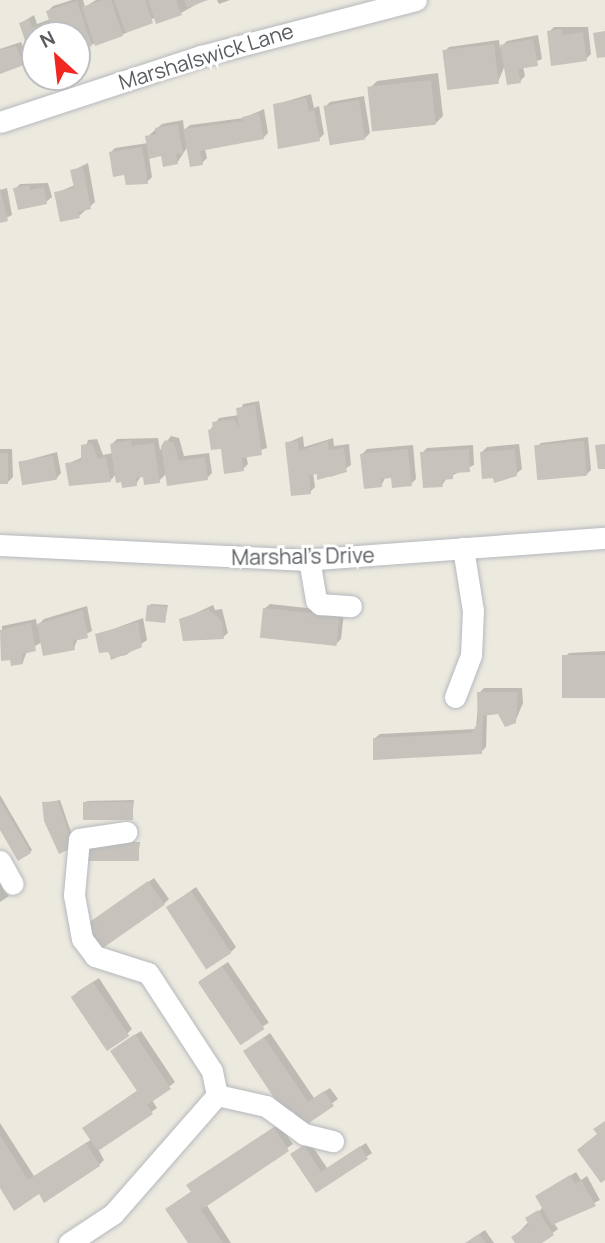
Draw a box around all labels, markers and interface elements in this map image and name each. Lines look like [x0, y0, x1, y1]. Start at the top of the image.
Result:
street label: Marshalswick Lane [116, 17, 296, 95]
north arrow [21, 21, 91, 91]
text: N [35, 24, 59, 54]
street label: Marshal's Drive [231, 542, 375, 570]

